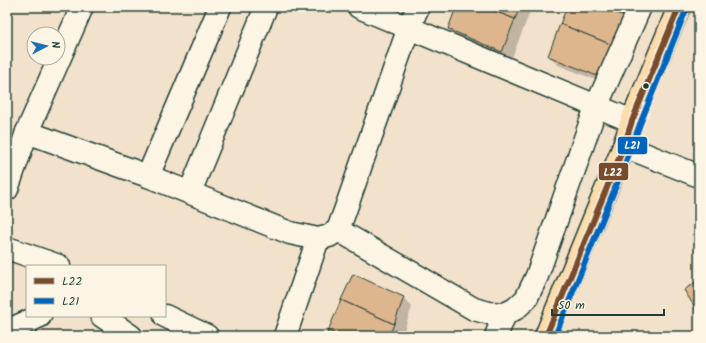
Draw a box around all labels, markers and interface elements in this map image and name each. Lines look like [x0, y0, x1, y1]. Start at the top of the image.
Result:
north arrow [26, 26, 66, 66]
text: N [46, 40, 64, 49]
unlabelled marker [641, 81, 651, 91]
line badge: L21 [617, 136, 648, 155]
text: L21 [624, 137, 641, 155]
line badge: L22 [598, 162, 629, 181]
text: L22 [604, 164, 622, 182]
legend [26, 265, 166, 317]
text: L22 [62, 272, 83, 291]
scale bar [552, 291, 664, 317]
text: L21 [62, 292, 80, 311]
text: 50 m [558, 296, 585, 315]

